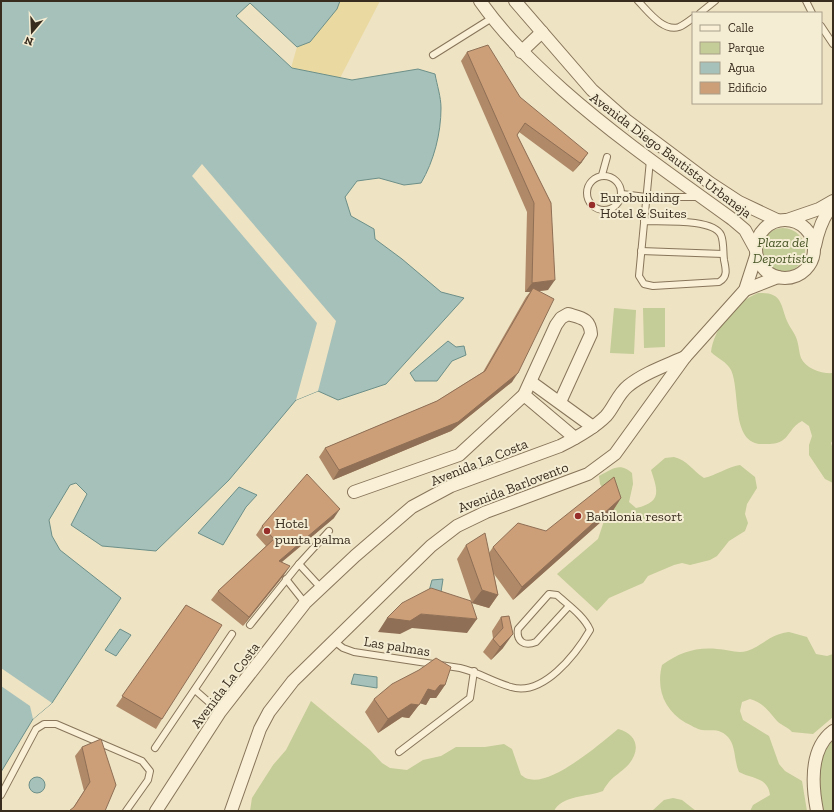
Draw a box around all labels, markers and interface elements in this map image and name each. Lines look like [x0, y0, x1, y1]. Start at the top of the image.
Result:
north arrow [12, 12, 52, 52]
legend [692, 12, 822, 104]
text: Calle [728, 21, 754, 35]
text: N [22, 33, 35, 48]
text: Parque [728, 41, 765, 55]
text: Agua [728, 61, 755, 75]
text: Edificio [728, 81, 767, 95]
street label: Avenida Diego Bautista Urbaneja [587, 89, 755, 222]
place label: Eurobuilding Hotel & Suites [600, 189, 687, 222]
marker: Eurobuilding Hotel & Suites [587, 200, 597, 210]
park label: Plaza del Deportista [753, 234, 813, 267]
street label: Avenida La Costa [428, 435, 530, 490]
street label: Avenida Barlovento [456, 459, 571, 516]
place label: Babilonia resort [586, 508, 683, 525]
marker: Babilonia resort [573, 511, 583, 521]
place label: Hotel punta palma [275, 515, 351, 548]
marker: Hotel punta palma [262, 526, 272, 536]
street label: Las palmas [363, 633, 431, 660]
street label: Avenida La Costa [188, 639, 263, 732]

